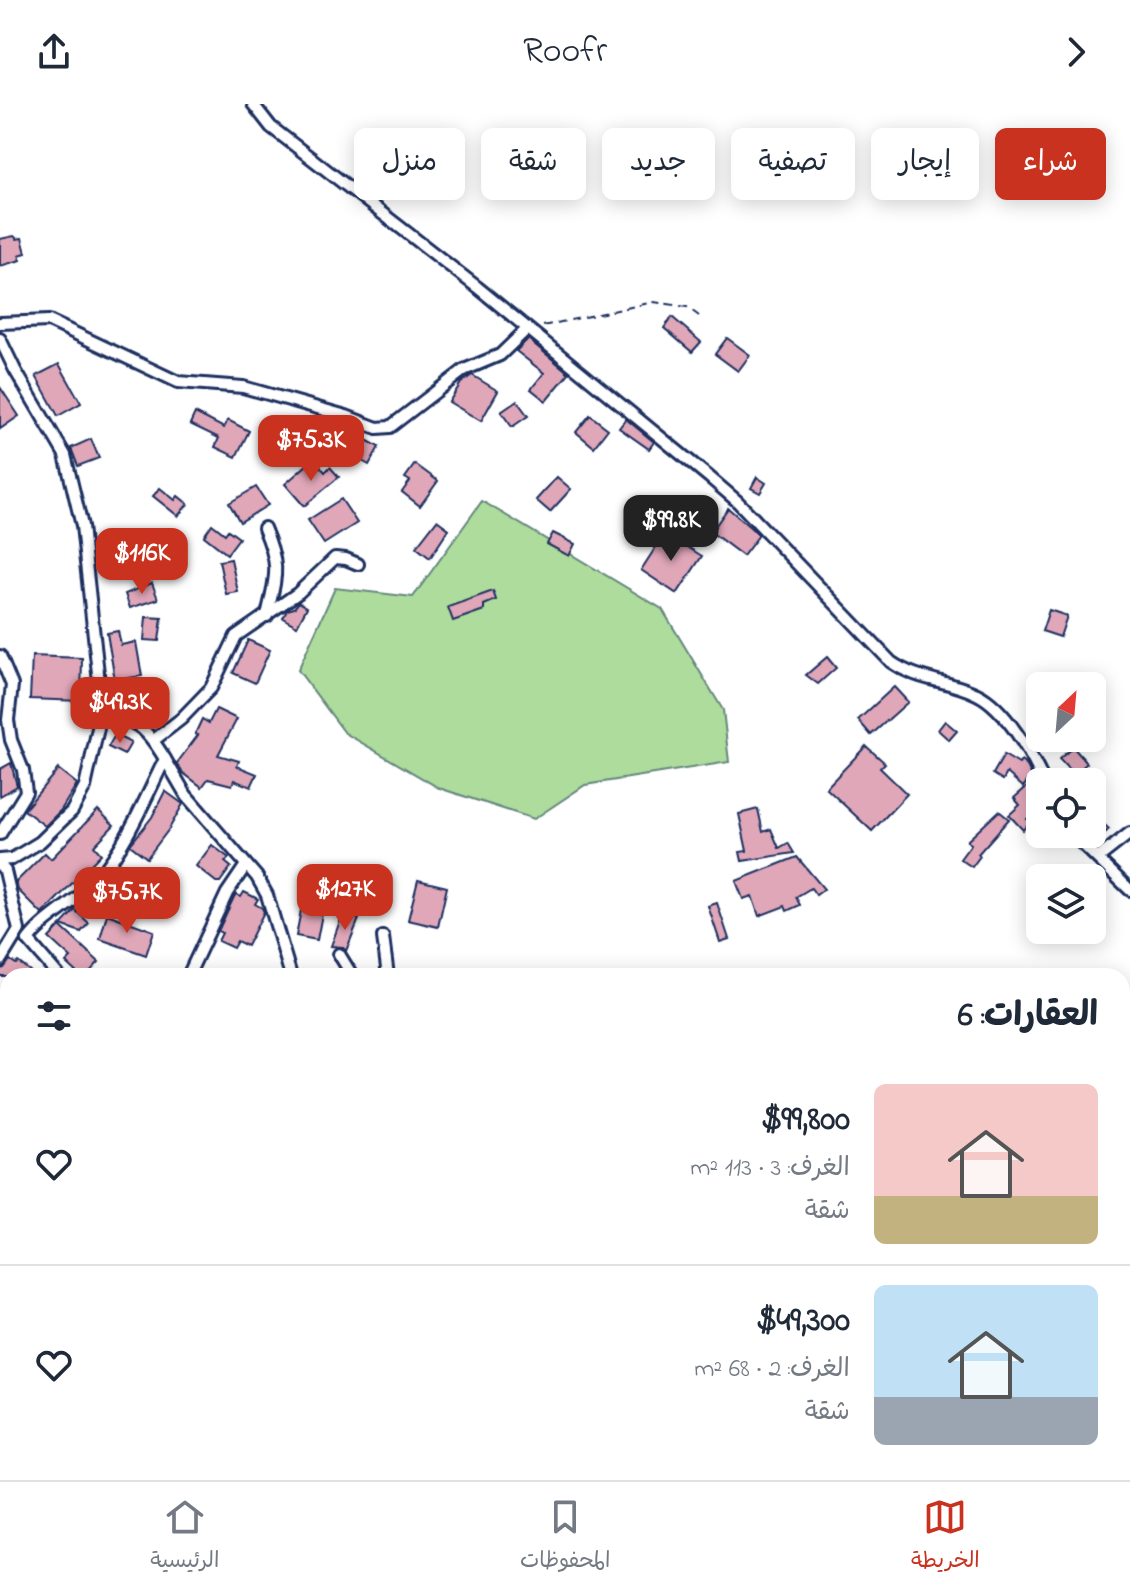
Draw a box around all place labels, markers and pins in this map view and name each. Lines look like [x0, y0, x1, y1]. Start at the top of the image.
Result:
pin: $75.3K [246, 415, 376, 483]
pin: $99.8K [606, 495, 736, 563]
pin: $116K [86, 528, 198, 596]
pin: $49.3K [55, 677, 185, 745]
pin: $127K [289, 864, 401, 932]
pin: $75.7K [62, 867, 192, 935]

